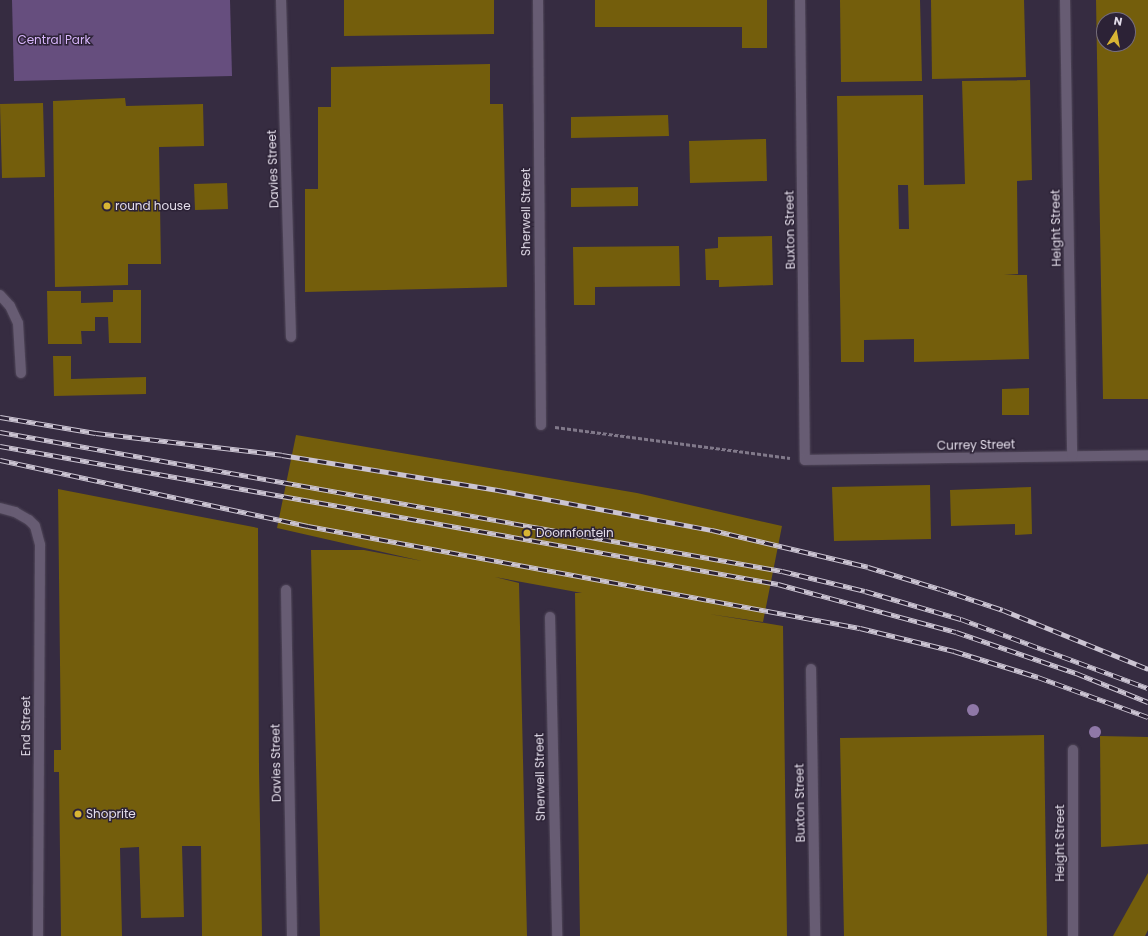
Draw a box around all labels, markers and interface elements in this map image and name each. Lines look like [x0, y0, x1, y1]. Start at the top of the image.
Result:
north arrow [1096, 12, 1136, 52]
text: N [1113, 13, 1124, 30]
park label: Central Park [17, 33, 91, 47]
street label: Davies Street [264, 130, 282, 208]
street label: Sherwell Street [519, 168, 533, 256]
street label: Height Street [1048, 189, 1064, 267]
street label: Buxton Street [782, 190, 798, 270]
place label: round house [115, 199, 191, 213]
marker: round house [102, 201, 112, 211]
street label: Currey Street [937, 437, 1015, 453]
place label: Doornfontein [536, 526, 614, 540]
marker: Doornfontein [521, 527, 533, 539]
street label: End Street [19, 696, 33, 756]
street label: Davies Street [268, 724, 284, 802]
street label: Sherwell Street [532, 733, 548, 821]
street label: Buxton Street [792, 763, 808, 843]
street label: Height Street [1053, 804, 1067, 882]
place label: Shoprite [86, 807, 136, 821]
marker: Shoprite [73, 809, 83, 819]

